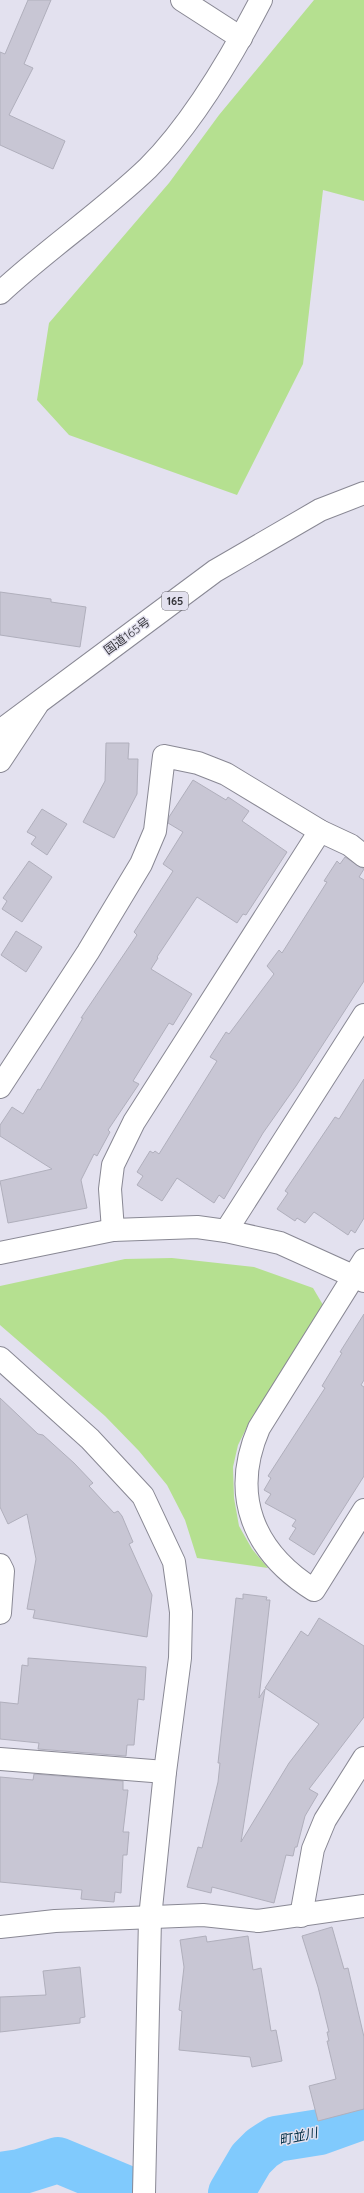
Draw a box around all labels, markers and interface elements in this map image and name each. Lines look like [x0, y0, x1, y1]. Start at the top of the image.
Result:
road number: 165 [162, 592, 188, 610]
street label: 国道165号 [101, 614, 153, 657]
water label: 町並川 [277, 2124, 321, 2148]

